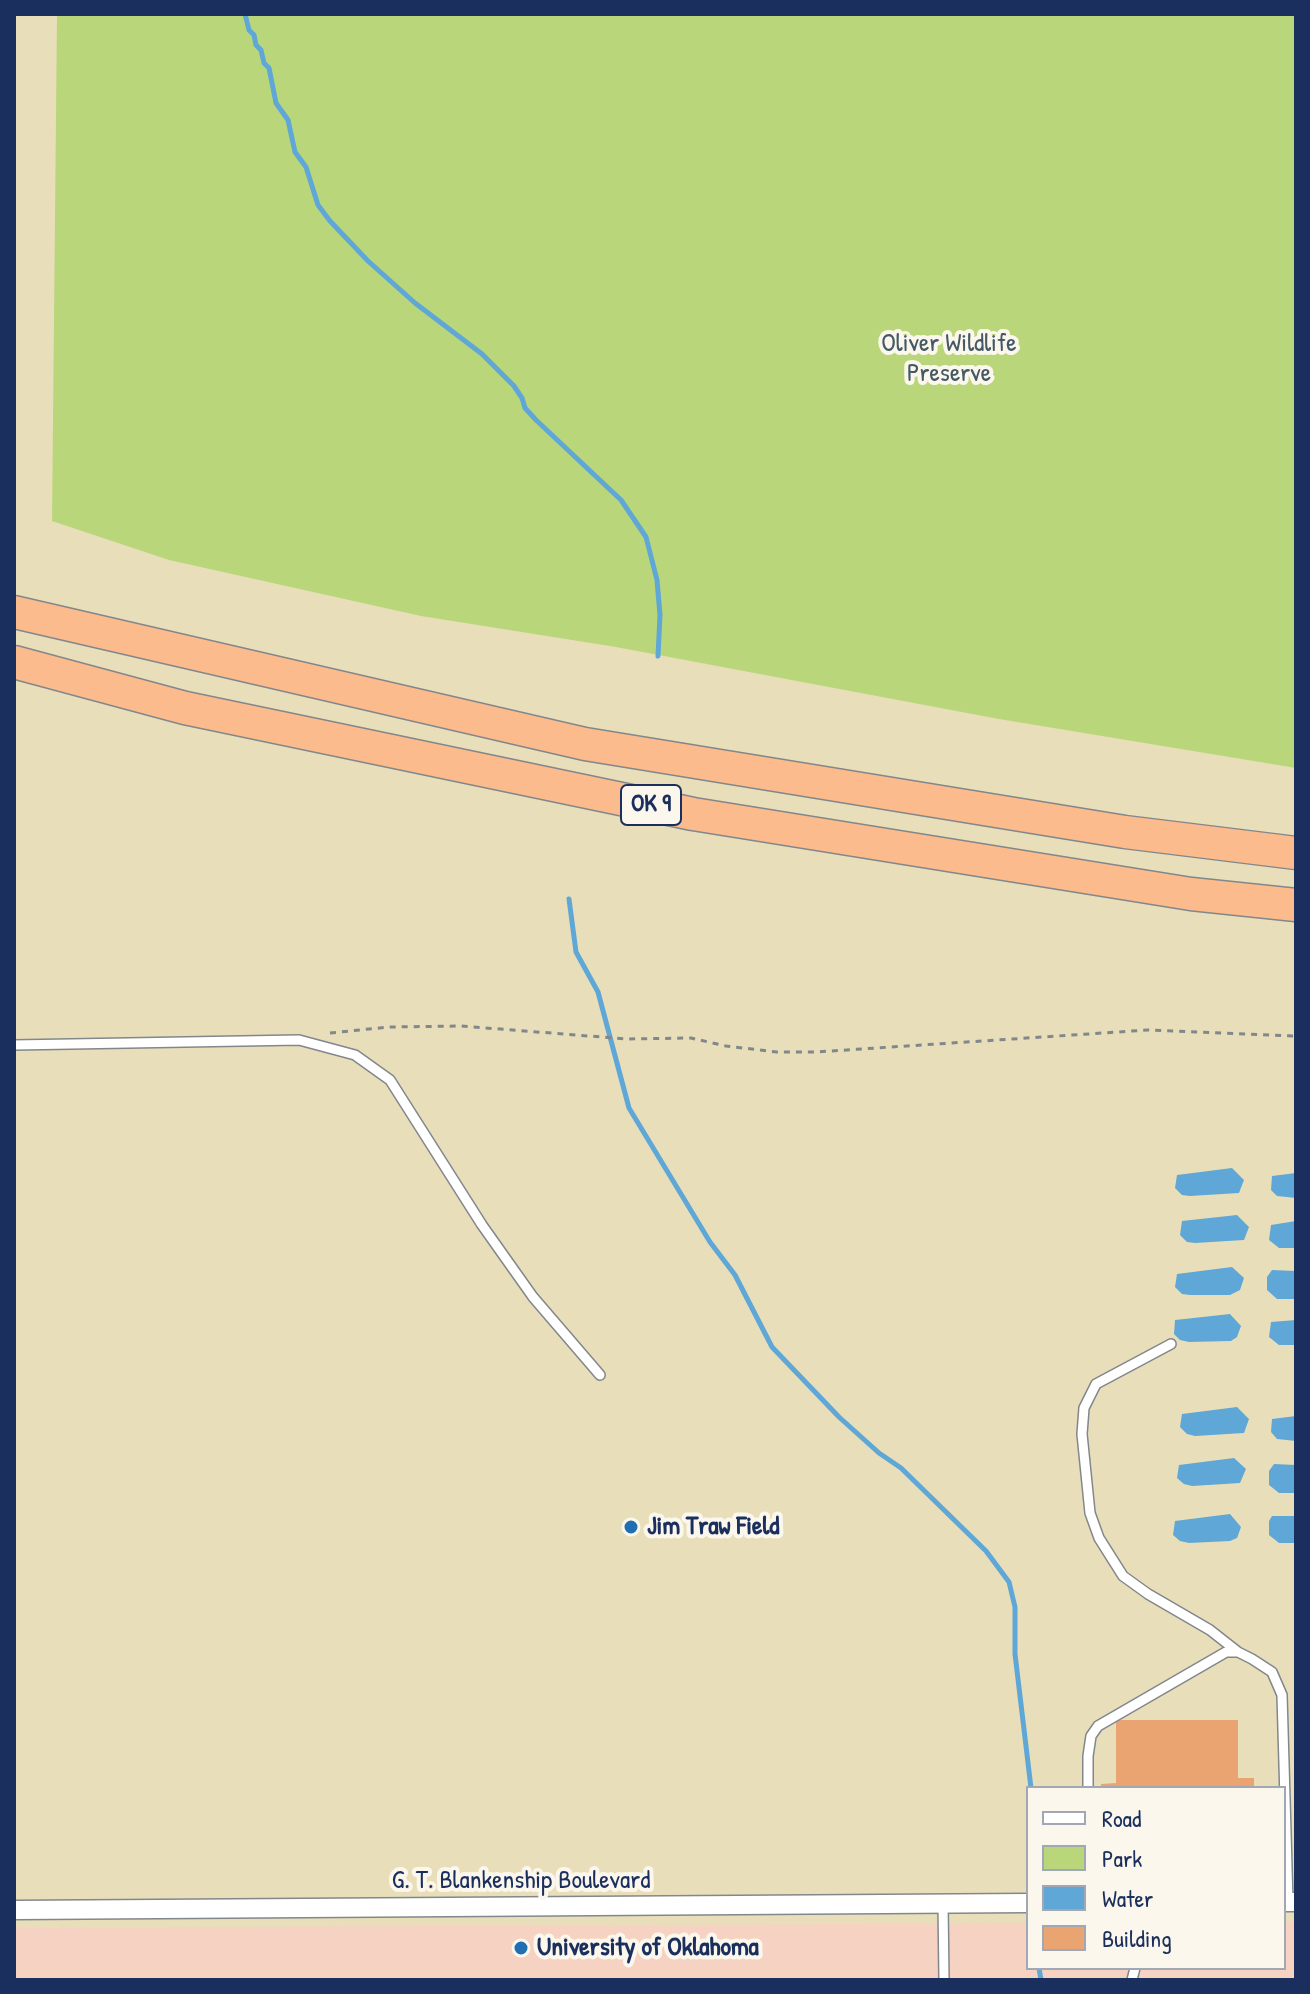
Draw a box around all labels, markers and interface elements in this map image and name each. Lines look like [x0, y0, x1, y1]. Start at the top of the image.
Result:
park label: Oliver Wildlife Preserve [881, 328, 1017, 390]
road number: OK 9 [621, 785, 681, 825]
place label: Jim Traw Field [647, 1511, 779, 1543]
marker: Jim Traw Field [622, 1518, 640, 1536]
legend [1026, 1786, 1286, 1970]
text: Road [1102, 1802, 1141, 1834]
text: Park [1102, 1842, 1142, 1874]
street label: G. T. Blankenship Boulevard [392, 1865, 650, 1897]
text: Water [1102, 1882, 1153, 1914]
text: Building [1102, 1922, 1172, 1954]
place label: University of Oklahoma [537, 1932, 759, 1964]
marker: University of Oklahoma [512, 1939, 530, 1957]

